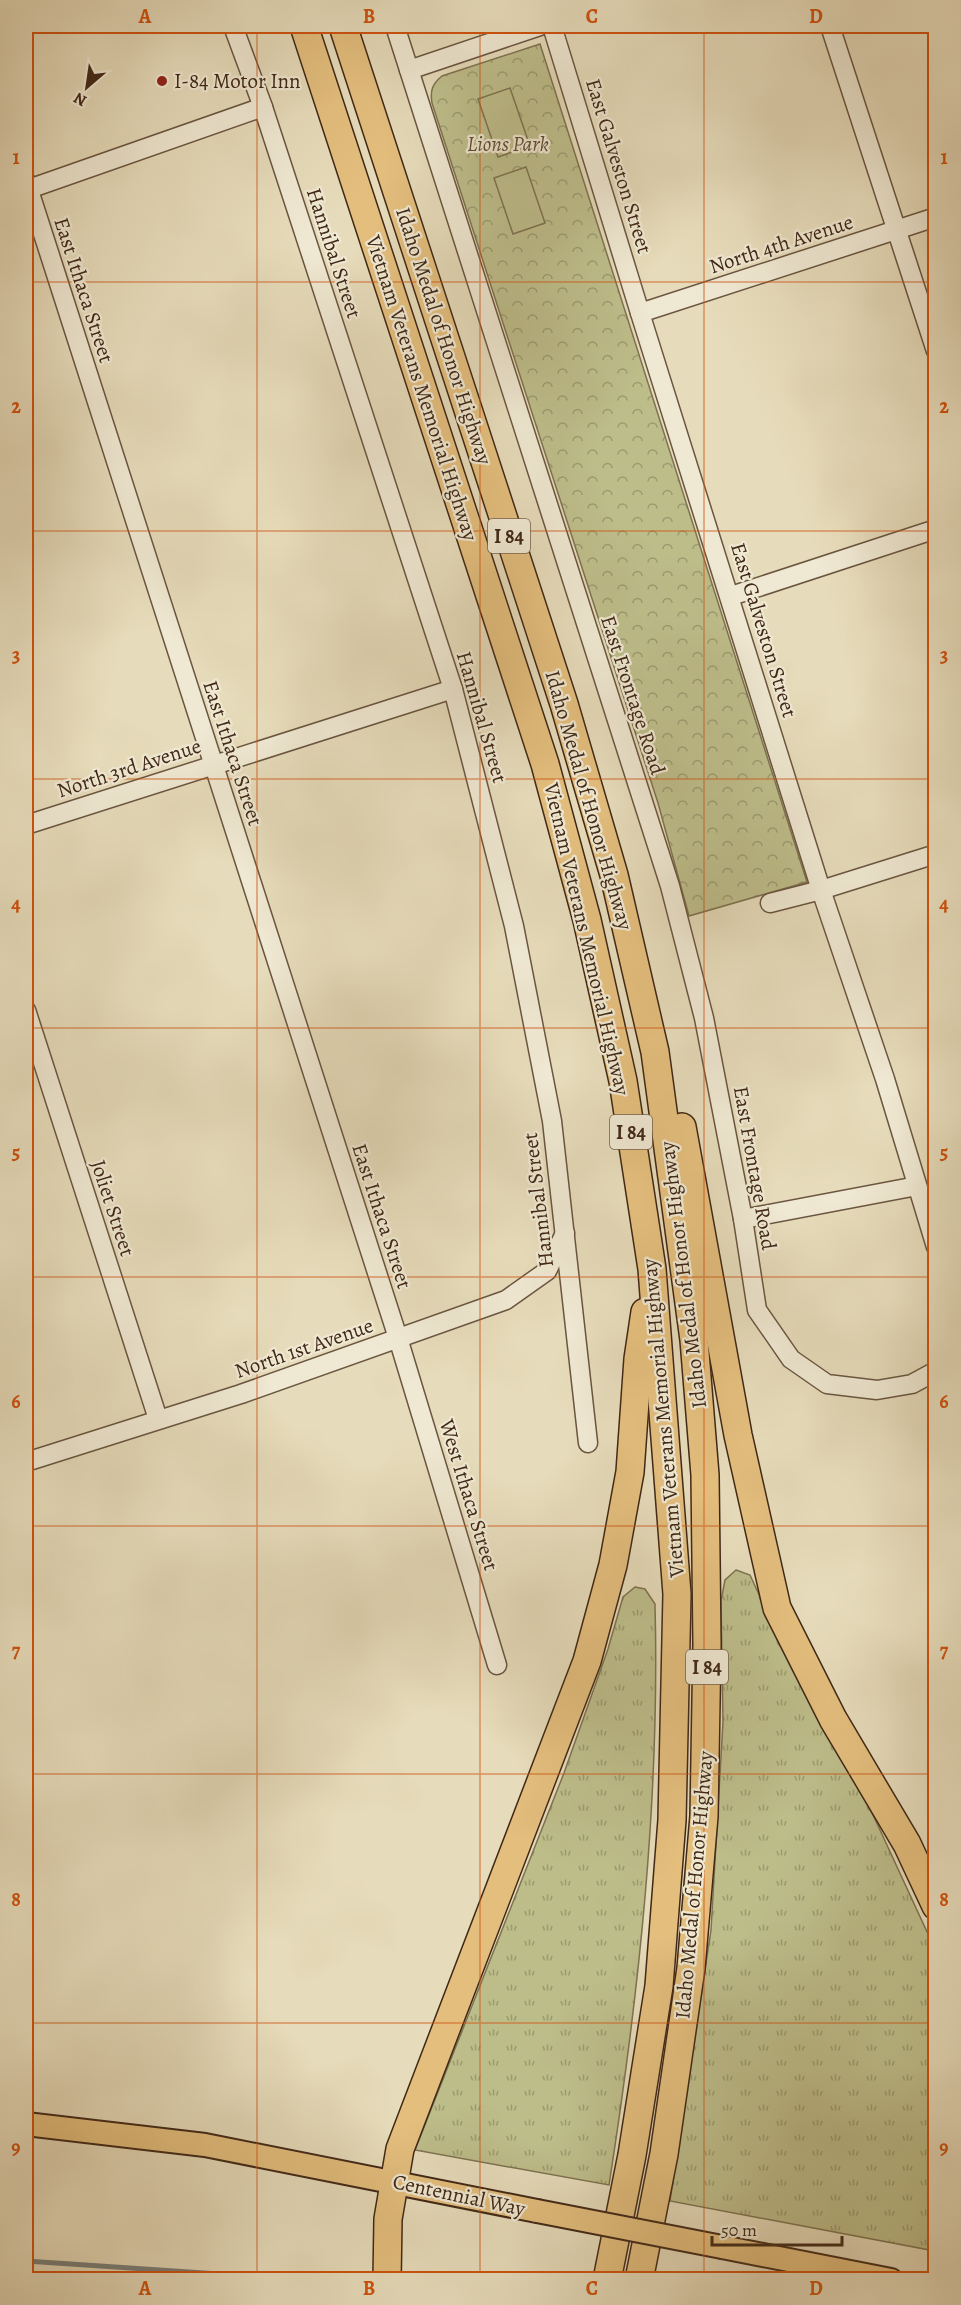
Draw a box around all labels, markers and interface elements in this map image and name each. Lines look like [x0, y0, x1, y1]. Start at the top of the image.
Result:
text: A [138, 3, 152, 30]
text: B [363, 3, 375, 30]
text: C [586, 3, 598, 30]
text: D [809, 3, 823, 30]
north arrow [57, 57, 117, 117]
place label: I-84 Motor Inn [174, 67, 301, 95]
marker: I-84 Motor Inn [155, 74, 169, 88]
street label: East Galveston Street [579, 75, 659, 257]
text: N [69, 87, 91, 112]
park label: Lions Park [467, 130, 549, 158]
text: 1 [12, 144, 20, 171]
text: 1 [940, 144, 948, 171]
street label: Hannibal Street [300, 184, 368, 322]
street label: Idaho Medal of Honor Highway [389, 204, 499, 469]
street label: North 4th Avenue [705, 208, 857, 280]
street label: East Ithaca Street [47, 214, 121, 366]
street label: Vietnam Veterans Memorial Highway [359, 231, 485, 545]
text: 2 [11, 393, 21, 420]
text: 2 [939, 393, 949, 420]
road number: I 84 [488, 519, 530, 553]
street label: East Galveston Street [724, 539, 804, 721]
street label: East Frontage Road [594, 612, 672, 779]
text: 3 [12, 642, 20, 669]
text: 3 [940, 642, 948, 669]
street label: Hannibal Street [450, 648, 514, 786]
street label: Idaho Medal of Honor Highway [538, 667, 640, 934]
street label: East Ithaca Street [196, 677, 270, 829]
street label: North 3rd Avenue [53, 732, 205, 804]
street label: Vietnam Veterans Memorial Highway [537, 779, 637, 1099]
text: 4 [11, 891, 21, 918]
text: 4 [939, 891, 949, 918]
street label: East Frontage Road [727, 1084, 783, 1253]
road number: I 84 [610, 1115, 652, 1149]
street label: Hannibal Street [516, 1131, 560, 1269]
text: 5 [12, 1139, 20, 1166]
street label: Idaho Medal of Honor Highway [653, 1139, 713, 1410]
text: 5 [940, 1139, 948, 1166]
street label: East Ithaca Street [345, 1140, 419, 1292]
street label: Joliet Street [84, 1156, 142, 1260]
street label: Vietnam Veterans Memorial Highway [635, 1257, 691, 1579]
street label: North 1st Avenue [231, 1311, 377, 1385]
text: 6 [11, 1388, 21, 1415]
text: 6 [939, 1388, 949, 1415]
street label: West Ithaca Street [432, 1415, 505, 1574]
text: 7 [12, 1637, 21, 1664]
text: 7 [940, 1637, 949, 1664]
road number: I 84 [686, 1650, 728, 1684]
street label: Idaho Medal of Honor Highway [668, 1749, 720, 2020]
text: 8 [11, 1886, 21, 1913]
text: 8 [939, 1886, 949, 1913]
text: 9 [11, 2134, 21, 2161]
text: 9 [939, 2134, 949, 2161]
street label: Centennial Way [390, 2167, 528, 2223]
scale bar [712, 2209, 842, 2247]
text: 50 m [721, 2218, 757, 2242]
text: A [138, 2275, 152, 2302]
text: B [363, 2275, 375, 2302]
text: C [586, 2275, 598, 2302]
text: D [809, 2275, 823, 2302]

